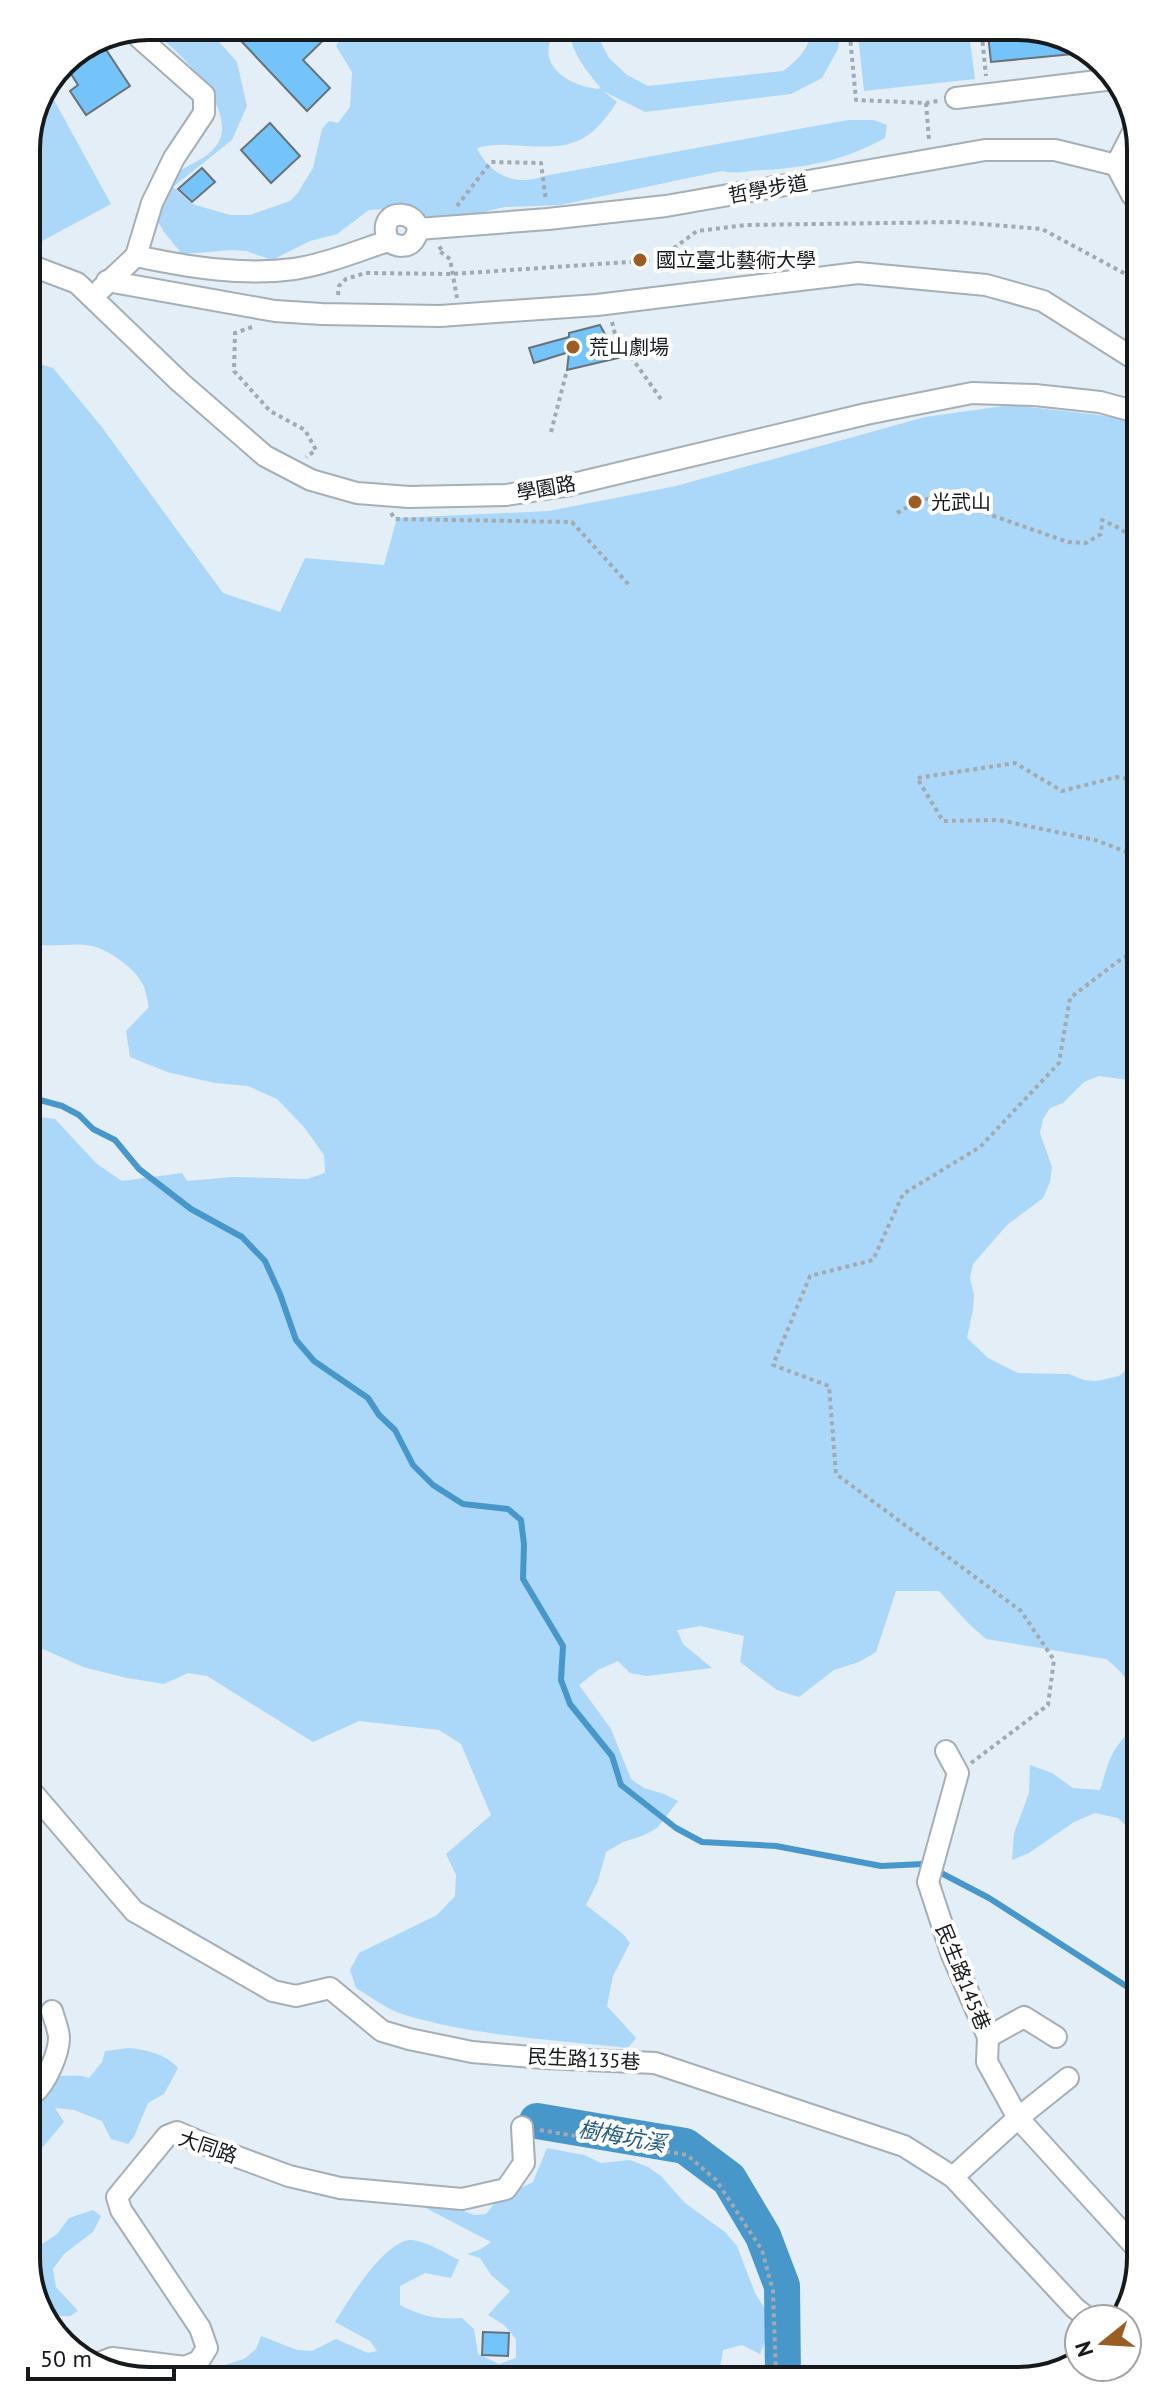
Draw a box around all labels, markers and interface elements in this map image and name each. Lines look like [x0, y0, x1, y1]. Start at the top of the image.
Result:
street label: 哲學步道 [726, 169, 810, 209]
place label: 國立臺北藝術大學 [656, 247, 816, 273]
marker: 國立臺北藝術大學 [631, 251, 649, 269]
place label: 荒山劇場 [589, 334, 669, 360]
marker: 荒山劇場 [564, 338, 582, 356]
street label: 學園路 [514, 470, 578, 506]
place label: 光武山 [931, 489, 991, 515]
marker: 光武山 [906, 493, 924, 511]
street label: 民生路145巷 [930, 1920, 996, 2034]
street label: 民生路135巷 [527, 2043, 641, 2075]
water label: 樹梅坑溪 [576, 2115, 671, 2158]
street label: 大同路 [175, 2125, 241, 2169]
north arrow [1063, 2303, 1143, 2383]
scale bar [28, 2331, 174, 2381]
text: N [1068, 2338, 1100, 2360]
text: 50 m [40, 2343, 92, 2374]

